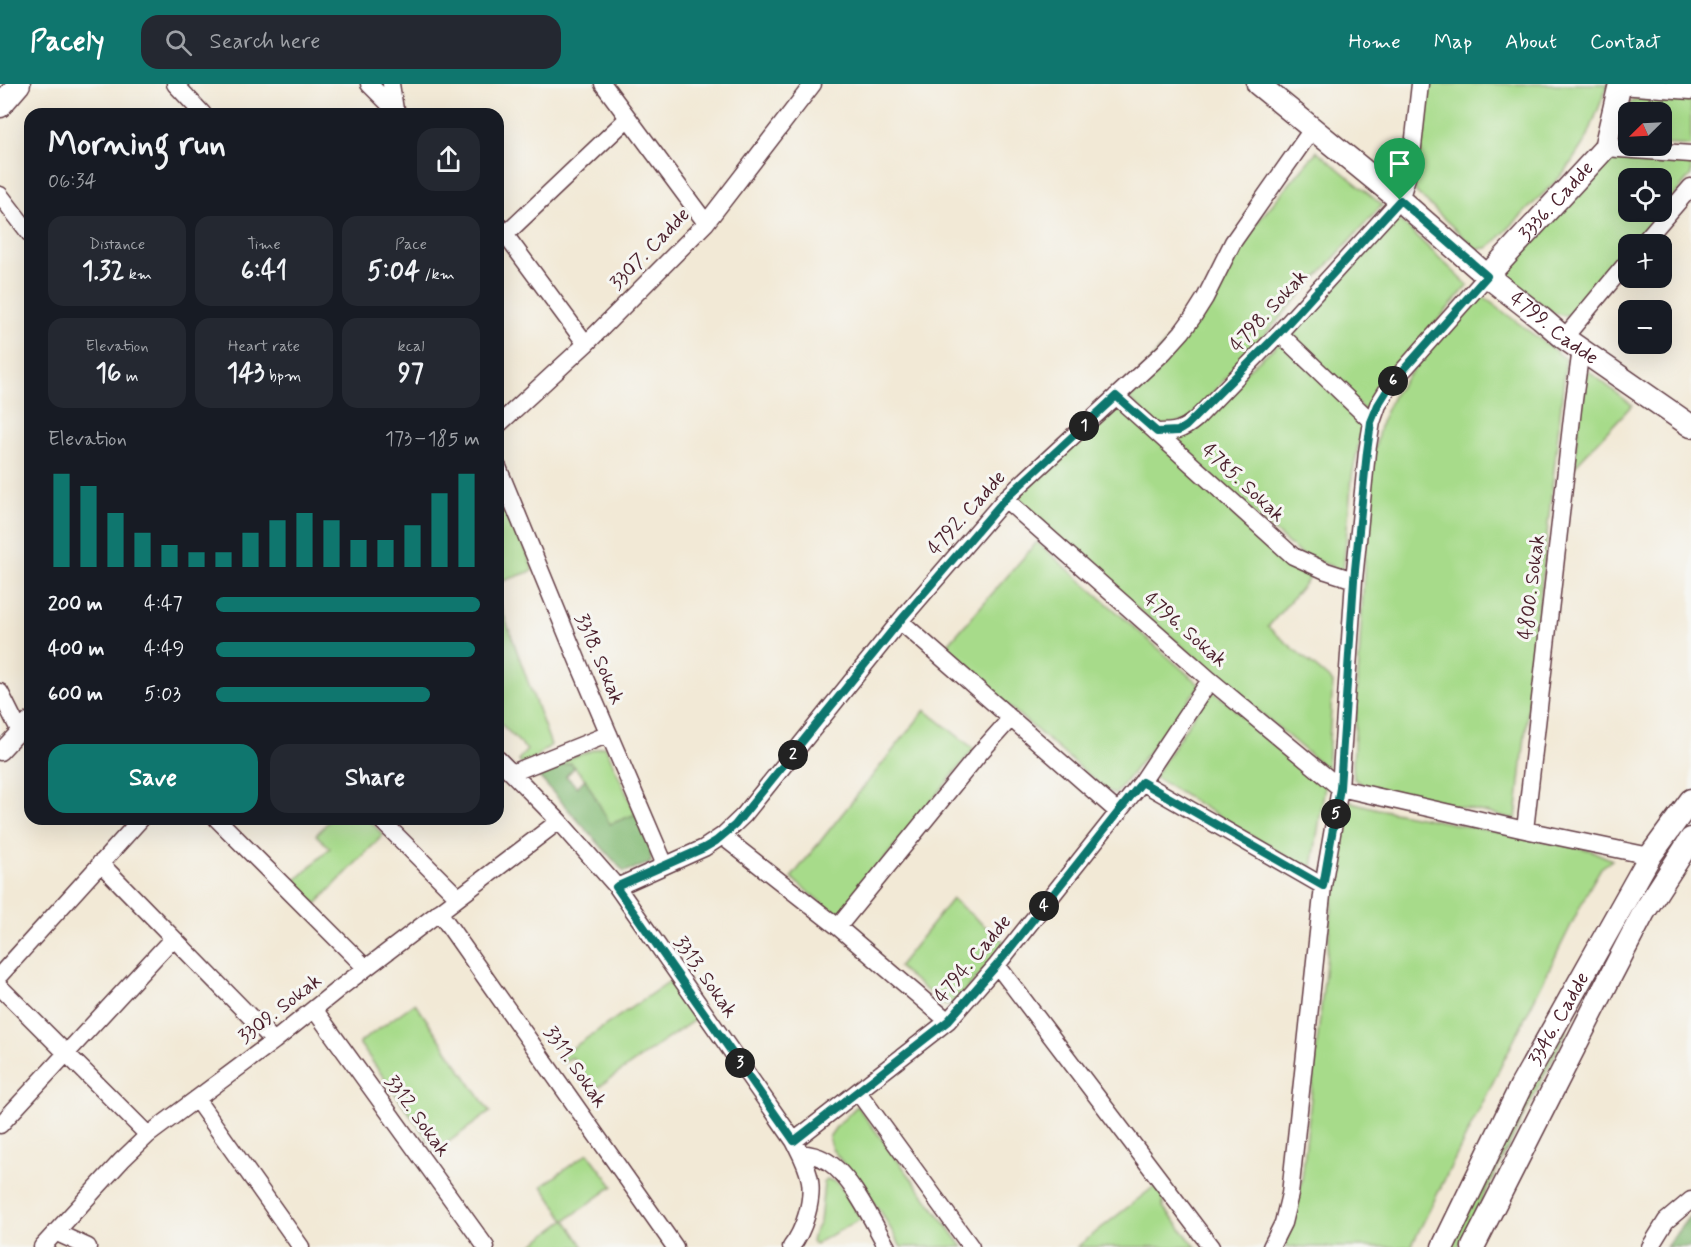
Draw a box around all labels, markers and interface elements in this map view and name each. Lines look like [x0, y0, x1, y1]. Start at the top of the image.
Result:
search box [141, 15, 561, 69]
text: Pacely [30, 24, 105, 61]
icon: search [162, 26, 195, 59]
text: Search here [210, 28, 320, 56]
text: Home [1349, 28, 1401, 56]
text: Map [1434, 28, 1472, 56]
text: About [1505, 28, 1557, 56]
text: Contact [1590, 28, 1661, 56]
north arrow [1618, 102, 1672, 156]
map controls [1618, 102, 1672, 354]
text: Morning run [48, 123, 226, 167]
button: share [417, 128, 480, 191]
pin [1374, 138, 1425, 200]
icon: arrive [1383, 147, 1416, 180]
street label: 3336. Cadde [1512, 155, 1600, 247]
text: 06:34 [48, 168, 97, 195]
button: locate [1618, 168, 1672, 222]
street label: 3307. Cadde [604, 202, 696, 296]
text: Distance [89, 234, 145, 255]
text: Time [247, 234, 281, 255]
text: Pace [395, 234, 427, 255]
button: + [1618, 234, 1672, 288]
text: 1.32 [82, 255, 124, 289]
text: 6:41 [241, 255, 287, 289]
text: 5:04 [367, 255, 420, 289]
text: km [124, 264, 152, 285]
text: /km [420, 264, 455, 285]
street label: 4798. Sokak [1224, 264, 1314, 358]
street label: 4799. Cadde [1504, 285, 1604, 371]
button: − [1618, 300, 1672, 354]
text: Elevation [86, 336, 149, 357]
text: Heart rate [228, 336, 300, 357]
text: kcal [398, 336, 424, 357]
text: 16 [95, 357, 121, 391]
text: 143 [227, 357, 265, 391]
text: 97 [398, 357, 424, 391]
text: m [121, 366, 139, 387]
text: bpm [265, 366, 301, 387]
pin: 6 [1378, 366, 1408, 396]
text: 6 [1389, 370, 1397, 391]
pin: 1 [1069, 411, 1099, 441]
text: 1 [1080, 415, 1088, 436]
text: Elevation [48, 426, 127, 453]
text: 173–185 m [385, 426, 480, 453]
street label: 4785. Sokak [1196, 437, 1291, 529]
street label: 4792. Cadde [922, 465, 1012, 561]
street label: 4800. Sokak [1512, 533, 1552, 641]
street label: 4796. Sokak [1137, 586, 1233, 674]
text: 200 m [48, 591, 103, 618]
text: 4:47 [144, 591, 183, 618]
street label: 3318. Sokak [568, 609, 630, 709]
text: 400 m [48, 636, 104, 663]
text: 4:49 [144, 636, 185, 663]
text: 600 m [48, 681, 103, 708]
text: 5:03 [144, 681, 181, 708]
pin: 2 [778, 740, 808, 770]
button: Save [48, 744, 258, 813]
button: Share [270, 744, 480, 813]
text: 2 [789, 744, 797, 765]
pin: 5 [1321, 799, 1351, 829]
text: 5 [1331, 803, 1341, 824]
pin: 4 [1029, 891, 1059, 921]
text: 4 [1039, 895, 1049, 916]
street label: 4794. Cadde [928, 909, 1018, 1009]
street label: 3313. Sokak [667, 931, 743, 1024]
street label: 3346. Cadde [1522, 967, 1596, 1070]
street label: 3309. Sokak [232, 968, 328, 1050]
street label: 3311. Sokak [537, 1021, 613, 1113]
pin: 3 [725, 1048, 755, 1078]
text: 3 [736, 1052, 744, 1073]
street label: 3312. Sokak [378, 1070, 456, 1163]

